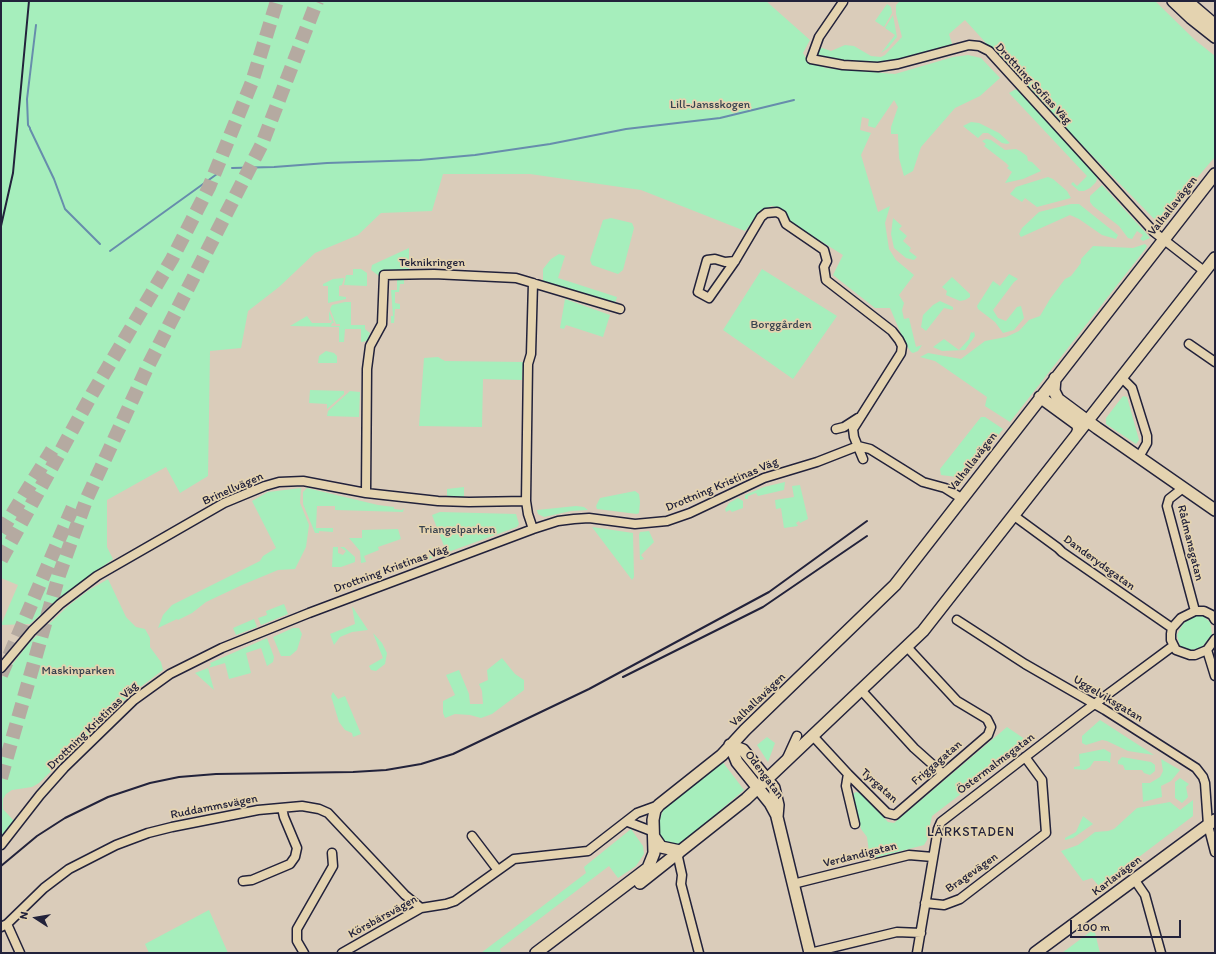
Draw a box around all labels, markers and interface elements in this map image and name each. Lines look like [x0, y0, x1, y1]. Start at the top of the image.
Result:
street label: Drottning Sofias Väg [992, 40, 1074, 128]
park label: Lill-Jansskogen [670, 98, 750, 112]
street label: Valhallavägen [1145, 173, 1201, 239]
street label: Teknikringen [399, 256, 465, 270]
park label: Borggården [751, 318, 811, 332]
street label: Valhallavägen [945, 429, 1001, 495]
street label: Drottning Kristinas Väg [664, 455, 780, 515]
street label: Brinellvägen [200, 469, 266, 509]
street label: Rådmansgatan [1174, 504, 1206, 582]
park label: Triangelparken [419, 523, 495, 537]
street label: Danderydsgatan [1060, 532, 1138, 594]
street label: Drottning Kristinas Väg [332, 542, 450, 596]
park label: Maskinparken [42, 664, 114, 678]
street label: Valhallavägen [727, 670, 789, 730]
street label: Uggelviksgatan [1070, 672, 1146, 726]
street label: Drottning Kristinas Väg [45, 679, 141, 773]
street label: Östermalmsgatan [954, 730, 1038, 798]
street label: Friggagatan [909, 737, 965, 789]
street label: Odengatan [741, 748, 787, 802]
street label: Tyrgatan [858, 766, 900, 806]
street label: Ruddammsvägen [169, 791, 259, 823]
district label: LÄRKSTADEN [927, 825, 1015, 841]
street label: Verdandigatan [822, 839, 898, 871]
street label: Bragevägen [943, 850, 1001, 896]
street label: Karlavägen [1089, 853, 1145, 899]
street label: Körsbärsvägen [346, 892, 420, 942]
north arrow [16, 898, 56, 938]
text: N [17, 910, 31, 920]
scale bar [1072, 912, 1183, 938]
text: 100 m [1077, 920, 1110, 934]

